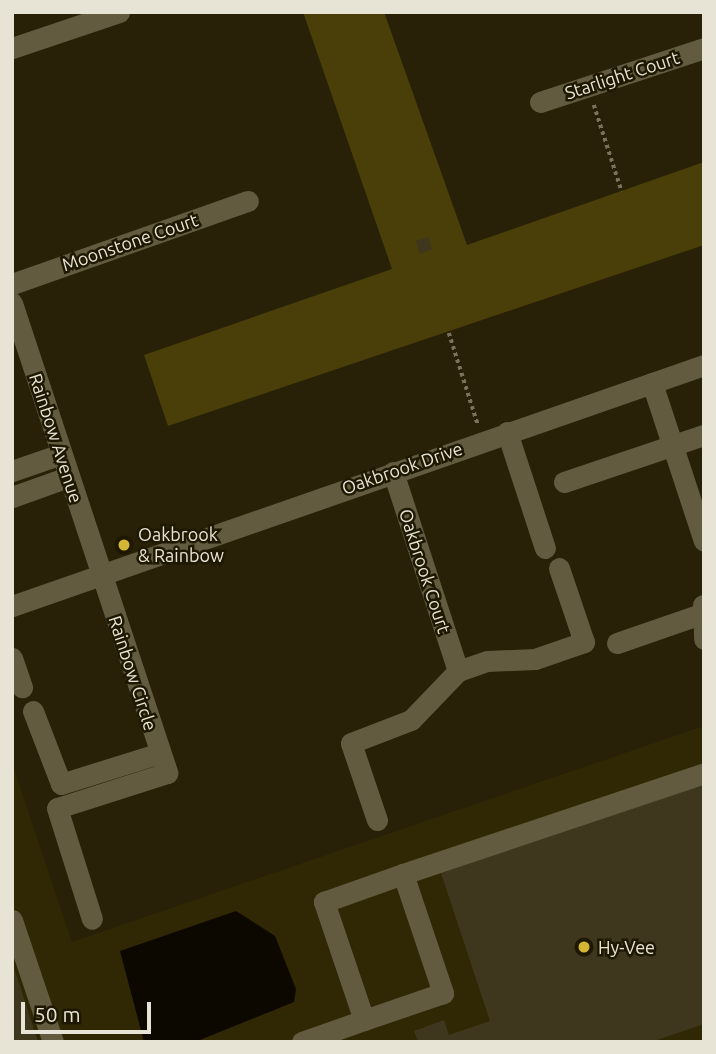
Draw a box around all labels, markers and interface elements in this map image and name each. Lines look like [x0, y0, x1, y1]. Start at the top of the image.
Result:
street label: Starlight Court [562, 46, 682, 104]
street label: Moonstone Court [59, 209, 201, 275]
street label: Rainbow Avenue [25, 371, 87, 505]
street label: Oakbrook Drive [339, 437, 465, 499]
street label: Oakbrook Court [395, 506, 455, 636]
place label: Oakbrook & Rainbow [138, 524, 224, 566]
marker: Oakbrook & Rainbow [116, 537, 132, 553]
street label: Rainbow Circle [104, 613, 162, 733]
place label: Hy-Vee [598, 936, 655, 958]
marker: Hy-Vee [576, 939, 592, 955]
scale bar [24, 988, 154, 1032]
text: 50 m [34, 1002, 81, 1026]

